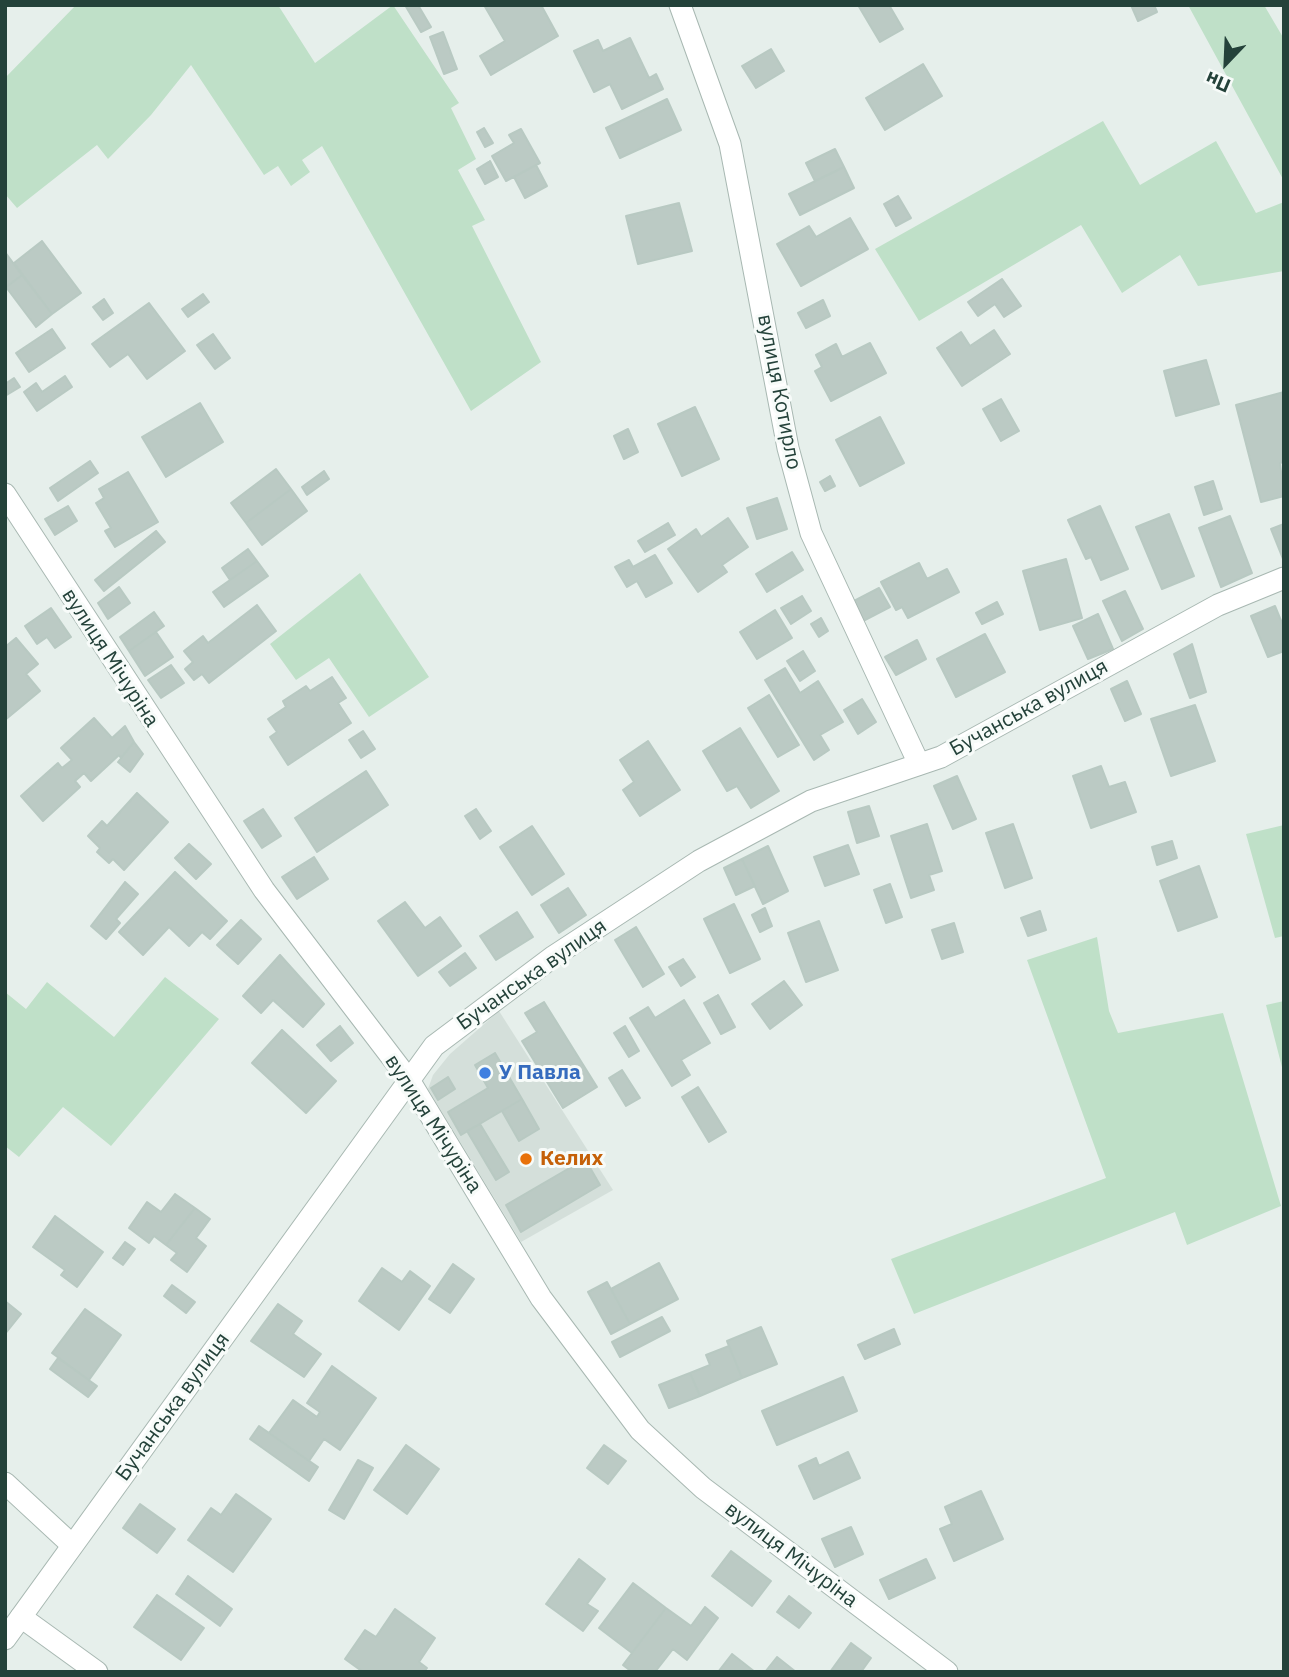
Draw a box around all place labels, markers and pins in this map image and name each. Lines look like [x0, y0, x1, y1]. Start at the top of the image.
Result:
place label: У Павла [499, 1060, 581, 1086]
marker: У Павла [477, 1065, 493, 1081]
place label: Келих [540, 1146, 603, 1172]
marker: Келих [518, 1151, 534, 1167]

